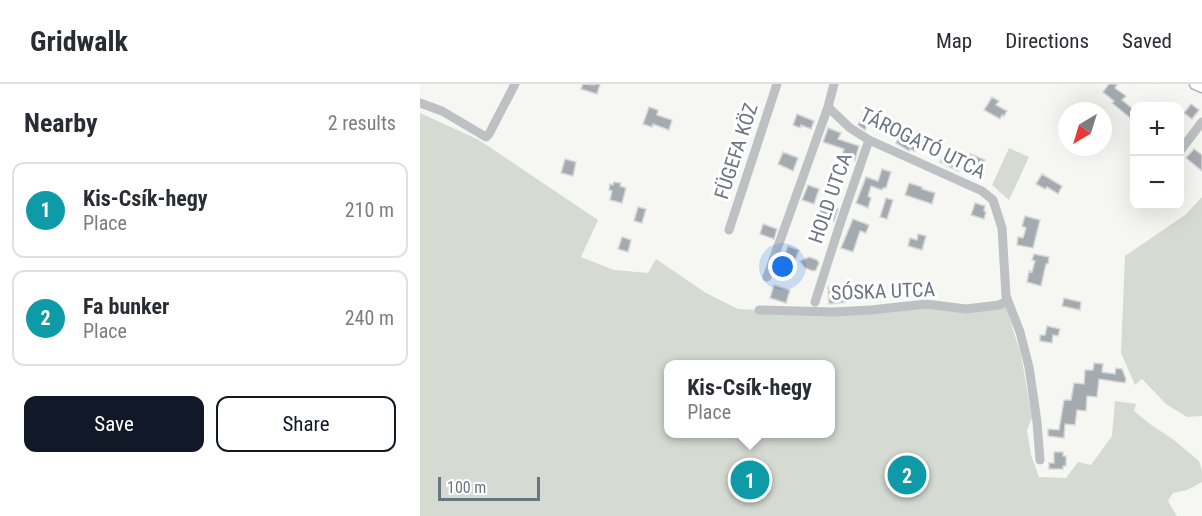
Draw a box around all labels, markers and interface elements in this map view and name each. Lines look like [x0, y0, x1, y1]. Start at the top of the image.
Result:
text: Gridwalk [30, 25, 128, 58]
text: Map [936, 29, 972, 53]
text: Directions [1005, 29, 1089, 53]
text: Saved [1122, 29, 1172, 53]
street label: FÜGEFA KÖZ [709, 100, 763, 202]
street label: TÁROGATÓ UTCA [856, 102, 990, 184]
north arrow [1058, 102, 1112, 156]
map controls [1130, 102, 1184, 210]
button: + [1130, 102, 1184, 156]
text: Nearby [24, 108, 98, 138]
text: 2 results [328, 111, 396, 135]
street label: HOLD UTCA [803, 149, 857, 246]
button: − [1130, 156, 1184, 210]
text: Kis-Csík-hegy [83, 186, 208, 211]
text: 1 [40, 198, 51, 222]
text: 210 m [345, 198, 394, 222]
text: Place [83, 211, 127, 235]
your location [768, 252, 797, 281]
street label: SÓSKA UTCA [831, 277, 936, 305]
text: Fa bunker [83, 294, 169, 319]
text: 2 [40, 306, 51, 330]
text: 240 m [345, 306, 394, 330]
text: Place [83, 319, 127, 343]
popup [664, 360, 835, 438]
text: Kis-Csík-hegy [687, 375, 812, 400]
button: Save [24, 396, 204, 452]
button: Share [216, 396, 396, 452]
text: Place [687, 400, 731, 424]
pin: 2 [888, 452, 926, 498]
pin: 1 [730, 458, 770, 502]
scale bar [438, 474, 540, 502]
text: 100 m [447, 478, 486, 497]

